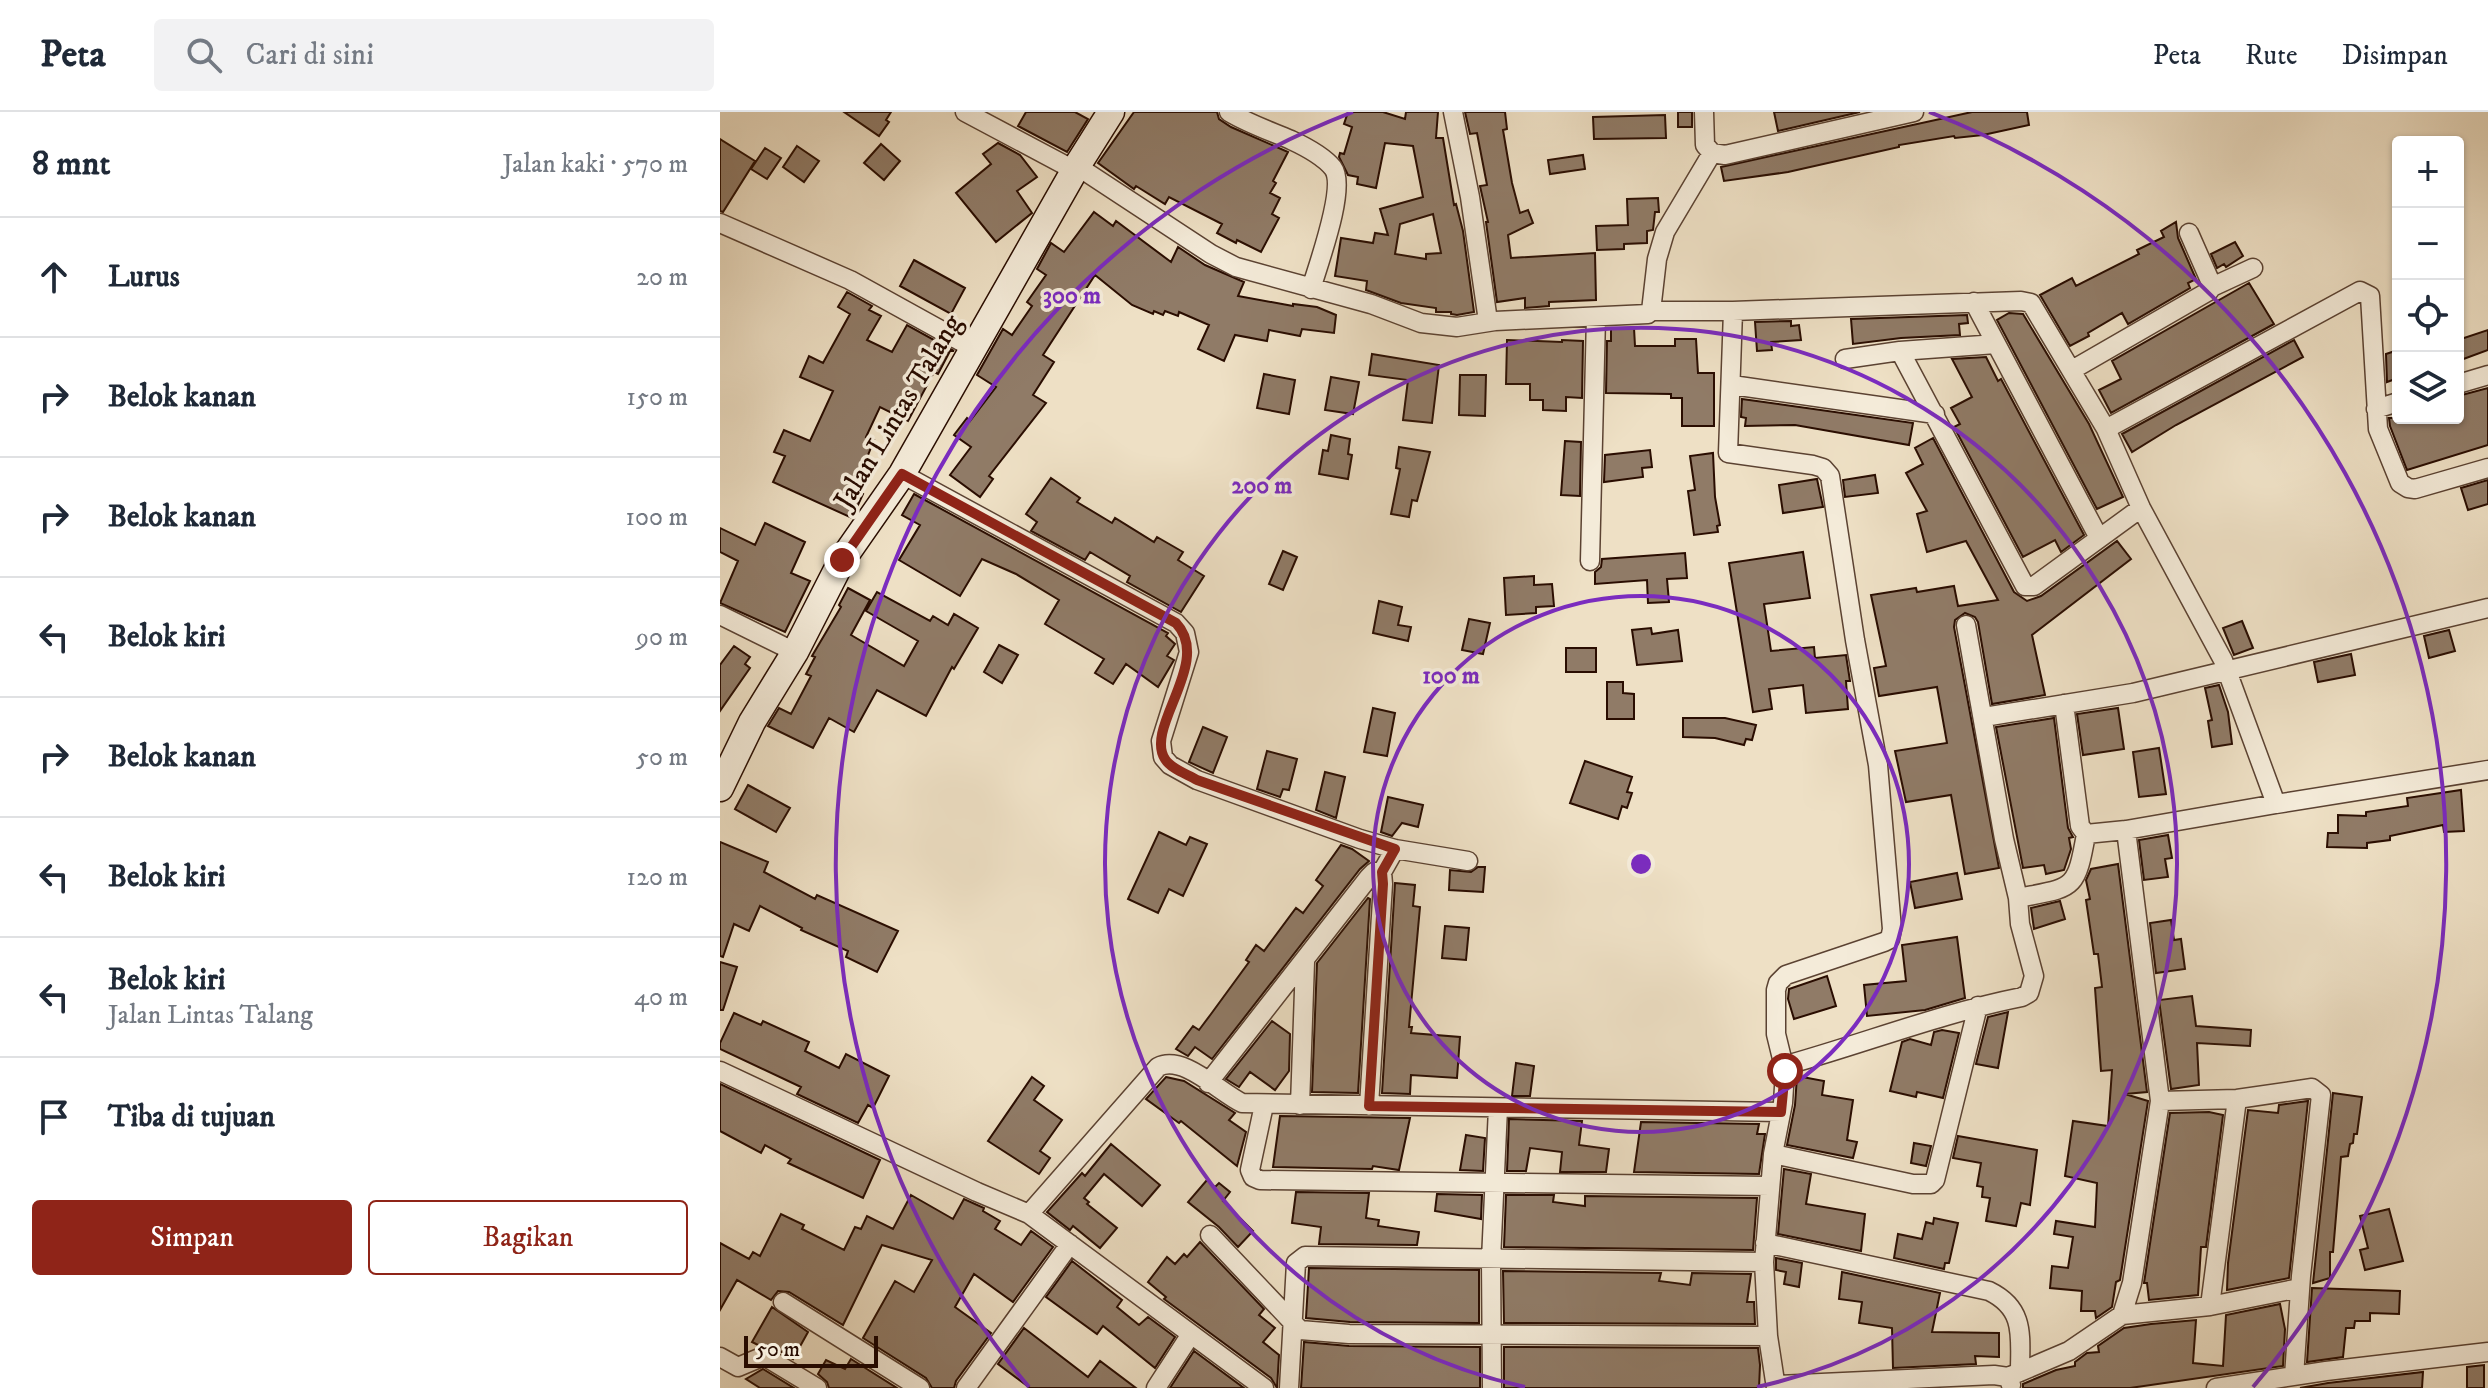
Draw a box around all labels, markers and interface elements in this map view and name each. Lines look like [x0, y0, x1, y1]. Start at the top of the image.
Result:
search box [154, 19, 714, 91]
text: Peta [40, 31, 106, 79]
icon: search [182, 33, 226, 77]
text: Cari di sini [246, 37, 374, 74]
text: Peta [2153, 38, 2201, 73]
text: Rute [2245, 38, 2298, 73]
text: Disimpan [2342, 38, 2448, 73]
map controls [2392, 136, 2464, 424]
button: + [2392, 136, 2464, 208]
text: 8 mnt [32, 143, 110, 185]
text: Jalan kaki · 570 m [502, 148, 688, 181]
button: − [2392, 208, 2464, 280]
icon: ahead [32, 255, 76, 299]
text: Lurus [108, 259, 180, 296]
text: 20 m [636, 261, 688, 294]
button: locate [2392, 280, 2464, 352]
text: 300 m [1043, 281, 1101, 311]
street label: Jalan Lintas Talang [825, 308, 970, 518]
button: layers [2392, 352, 2464, 424]
icon: right [32, 375, 76, 419]
text: Belok kanan [108, 379, 256, 416]
text: 150 m [627, 381, 688, 414]
text: 200 m [1232, 471, 1292, 501]
icon: right [32, 495, 76, 539]
text: Belok kanan [108, 499, 256, 536]
text: 100 m [625, 501, 688, 534]
route end [824, 542, 860, 578]
icon: left [32, 615, 76, 659]
text: Belok kiri [108, 619, 226, 656]
text: 90 m [636, 621, 688, 654]
text: 100 m [1422, 661, 1480, 691]
icon: right [32, 735, 76, 779]
text: Belok kanan [108, 739, 256, 776]
text: 50 m [636, 741, 688, 774]
centre of rings [1627, 850, 1655, 878]
icon: left [32, 855, 76, 899]
text: Belok kiri [108, 859, 226, 896]
text: 120 m [627, 861, 688, 894]
text: Belok kiri [108, 962, 226, 999]
icon: left [32, 975, 76, 1019]
text: 40 m [634, 981, 688, 1014]
text: Jalan Lintas Talang [108, 999, 313, 1032]
route start [1767, 1053, 1803, 1089]
icon: arrive [32, 1095, 76, 1139]
text: Tiba di tujuan [108, 1099, 275, 1136]
button: Simpan [32, 1200, 352, 1275]
button: Bagikan [368, 1200, 688, 1275]
scale bar [744, 1332, 878, 1368]
text: 50 m [756, 1336, 800, 1363]

